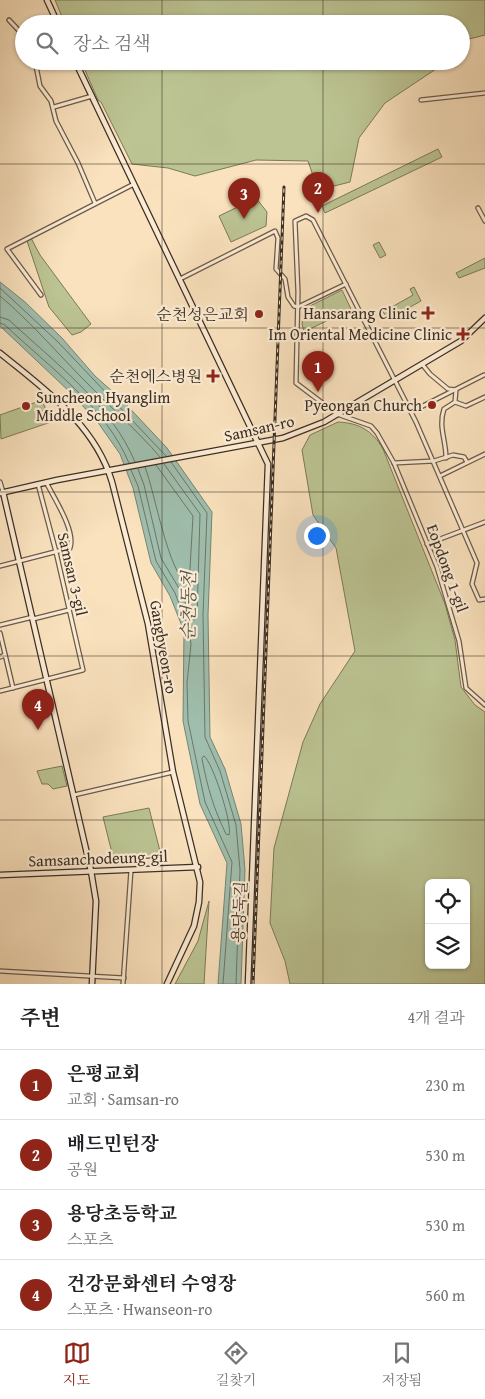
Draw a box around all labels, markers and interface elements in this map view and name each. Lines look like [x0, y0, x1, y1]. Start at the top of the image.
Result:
search box [15, 15, 470, 70]
icon: search [33, 29, 61, 57]
text: 장소 검색 [73, 29, 151, 57]
pin: 2 [302, 172, 334, 213]
pin: 3 [228, 178, 260, 219]
place label: Hansarang Clinic [303, 301, 417, 325]
place label: 순천성은교회 [156, 302, 249, 326]
marker: Hansarang Clinic [421, 306, 435, 320]
marker: 순천성은교회 [253, 308, 265, 320]
place label: Im Oriental Medicine Clinic [268, 322, 452, 346]
marker: Im Oriental Medicine Clinic [456, 327, 470, 341]
pin: 1 [302, 351, 334, 392]
place label: 순천에스병원 [109, 364, 202, 388]
marker: 순천에스병원 [206, 369, 220, 383]
place label: Suncheon Hyanglim Middle School [36, 385, 170, 427]
place label: Pyeongan Church [305, 393, 422, 417]
marker: Pyeongan Church [426, 399, 438, 411]
marker: Suncheon Hyanglim Middle School [20, 400, 32, 412]
street label: Samsan-ro [222, 408, 296, 448]
street label: Eopdong 1-gil [421, 521, 475, 616]
your location [304, 523, 330, 549]
street label: Samsan 3-gil [52, 530, 94, 619]
water label: 순천동천 [174, 569, 202, 641]
street label: Gangbyeon-ro [144, 598, 184, 696]
pin: 4 [22, 689, 54, 730]
street label: Samsanchodeung-gil [28, 844, 169, 872]
map controls [425, 879, 470, 969]
button: locate [425, 879, 470, 924]
street label: 용당둑길 [225, 881, 253, 943]
button: layers [425, 924, 470, 969]
text: 주변 [20, 1002, 61, 1033]
text: 4개 결과 [407, 1005, 465, 1029]
text: 은평교회 [67, 1059, 140, 1087]
text: 1 [32, 1073, 40, 1097]
text: 230 m [425, 1073, 465, 1097]
text: 교회 · Samsan-ro [67, 1087, 179, 1111]
text: 배드민턴장 [67, 1129, 159, 1157]
text: 2 [32, 1143, 40, 1167]
text: 530 m [425, 1143, 465, 1167]
text: 공원 [67, 1157, 98, 1181]
text: 용당초등학교 [67, 1199, 177, 1227]
text: 3 [32, 1213, 40, 1237]
text: 530 m [425, 1213, 465, 1237]
text: 스포츠 [67, 1227, 113, 1251]
text: 건강문화센터 수영장 [67, 1269, 236, 1297]
text: 4 [32, 1283, 40, 1307]
text: 560 m [425, 1283, 465, 1307]
text: 스포츠 · Hwanseon-ro [67, 1297, 212, 1321]
tab: 지도 [63, 1339, 91, 1390]
tab: 길찾기 [216, 1339, 257, 1390]
tab: 저장됨 [382, 1339, 422, 1390]

